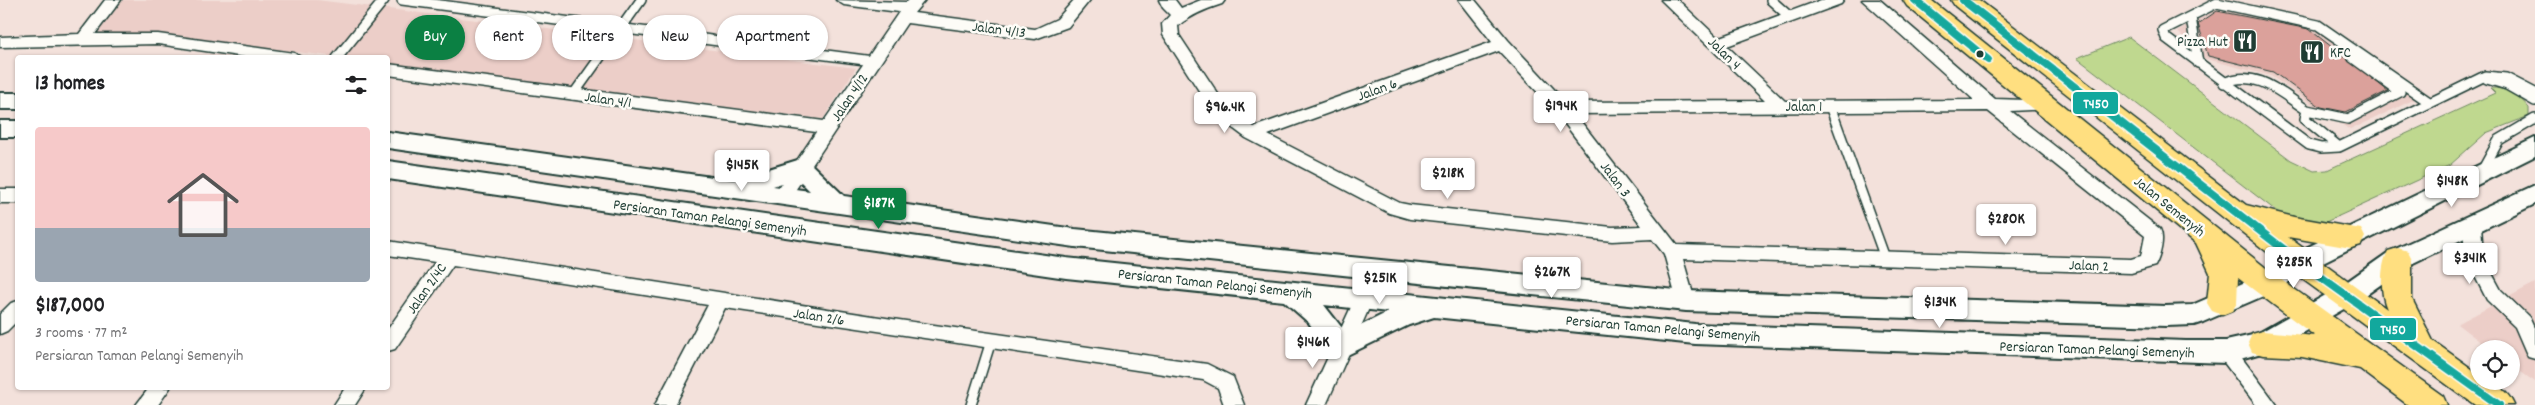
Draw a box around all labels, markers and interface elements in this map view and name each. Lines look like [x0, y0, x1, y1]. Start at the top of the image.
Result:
chip: Buy [405, 15, 465, 60]
chip: Rent [475, 15, 542, 60]
chip: Filters [552, 15, 633, 60]
chip: New [643, 15, 707, 60]
chip: Apartment [717, 15, 828, 60]
street label: Jalan 4/13 [971, 17, 1027, 45]
restaurant icon: Pizza Hut [2232, 28, 2258, 54]
place label: Pizza Hut [2177, 32, 2228, 54]
street label: Jalan 4 [1702, 33, 1746, 76]
restaurant icon: KFC [2299, 39, 2325, 65]
place label: KFC [2330, 43, 2351, 65]
unlabelled marker [1975, 49, 1985, 59]
text: 13 homes [35, 70, 105, 100]
street label: Jalan 4/12 [826, 70, 875, 127]
icon: filters [342, 71, 370, 99]
street label: Jalan 6 [1355, 74, 1401, 108]
street label: Jalan 4/1 [583, 87, 633, 115]
pin: $194K [1526, 90, 1596, 133]
line badge: T450 [2072, 91, 2119, 115]
pin: $96.4K [1184, 92, 1266, 134]
text: $194K [1545, 95, 1577, 118]
text: T450 [2083, 95, 2109, 115]
text: $96.4K [1205, 96, 1245, 119]
street label: Jalan 1 [1786, 97, 1822, 119]
pin: $145K [707, 150, 777, 192]
text: $145K [725, 154, 759, 177]
pin: $218K [1413, 158, 1483, 200]
street label: Jalan 3 [1594, 158, 1635, 203]
icon: home [158, 160, 248, 250]
text: $218K [1432, 162, 1464, 185]
pin: $148K [2417, 166, 2487, 208]
text: $148K [2436, 170, 2468, 193]
street label: Jalan Semenyih [2128, 172, 2209, 243]
pin: $187K [844, 188, 914, 230]
text: $187K [863, 192, 895, 215]
street label: Persiaran Taman Pelangi Semenyih [612, 195, 808, 243]
pin: $280K [1971, 204, 2041, 246]
text: $280K [1987, 208, 2025, 231]
pin: $341K [2435, 242, 2505, 285]
pin: $285K [2259, 246, 2329, 289]
text: $341K [2454, 247, 2486, 270]
text: $285K [2276, 251, 2312, 274]
street label: Jalan 2 [2069, 255, 2109, 279]
pin: $267K [1517, 256, 1587, 299]
street label: Jalan 2/4C [402, 259, 453, 319]
text: $267K [1534, 261, 1570, 284]
pin: $251K [1345, 262, 1415, 305]
street label: Persiaran Taman Pelangi Semenyih [1117, 264, 1313, 306]
text: $251K [1363, 267, 1397, 290]
pin: $134K [1905, 286, 1975, 329]
text: $134K [1924, 291, 1956, 314]
text: $187,000 [35, 292, 105, 322]
street label: Jalan 2/6 [791, 303, 846, 333]
street label: Persiaran Taman Pelangi Semenyih [1565, 311, 1761, 349]
line badge: T450 [2369, 317, 2417, 341]
text: T450 [2380, 321, 2406, 341]
text: 3 rooms · 77 m² [35, 322, 127, 345]
pin: $146K [1278, 326, 1348, 369]
text: $146K [1296, 331, 1330, 354]
street label: Persiaran Taman Pelangi Semenyih [1999, 337, 2195, 365]
map controls [2470, 340, 2520, 390]
button: locate [2470, 340, 2520, 390]
text: Persiaran Taman Pelangi Semenyih [35, 345, 243, 368]

